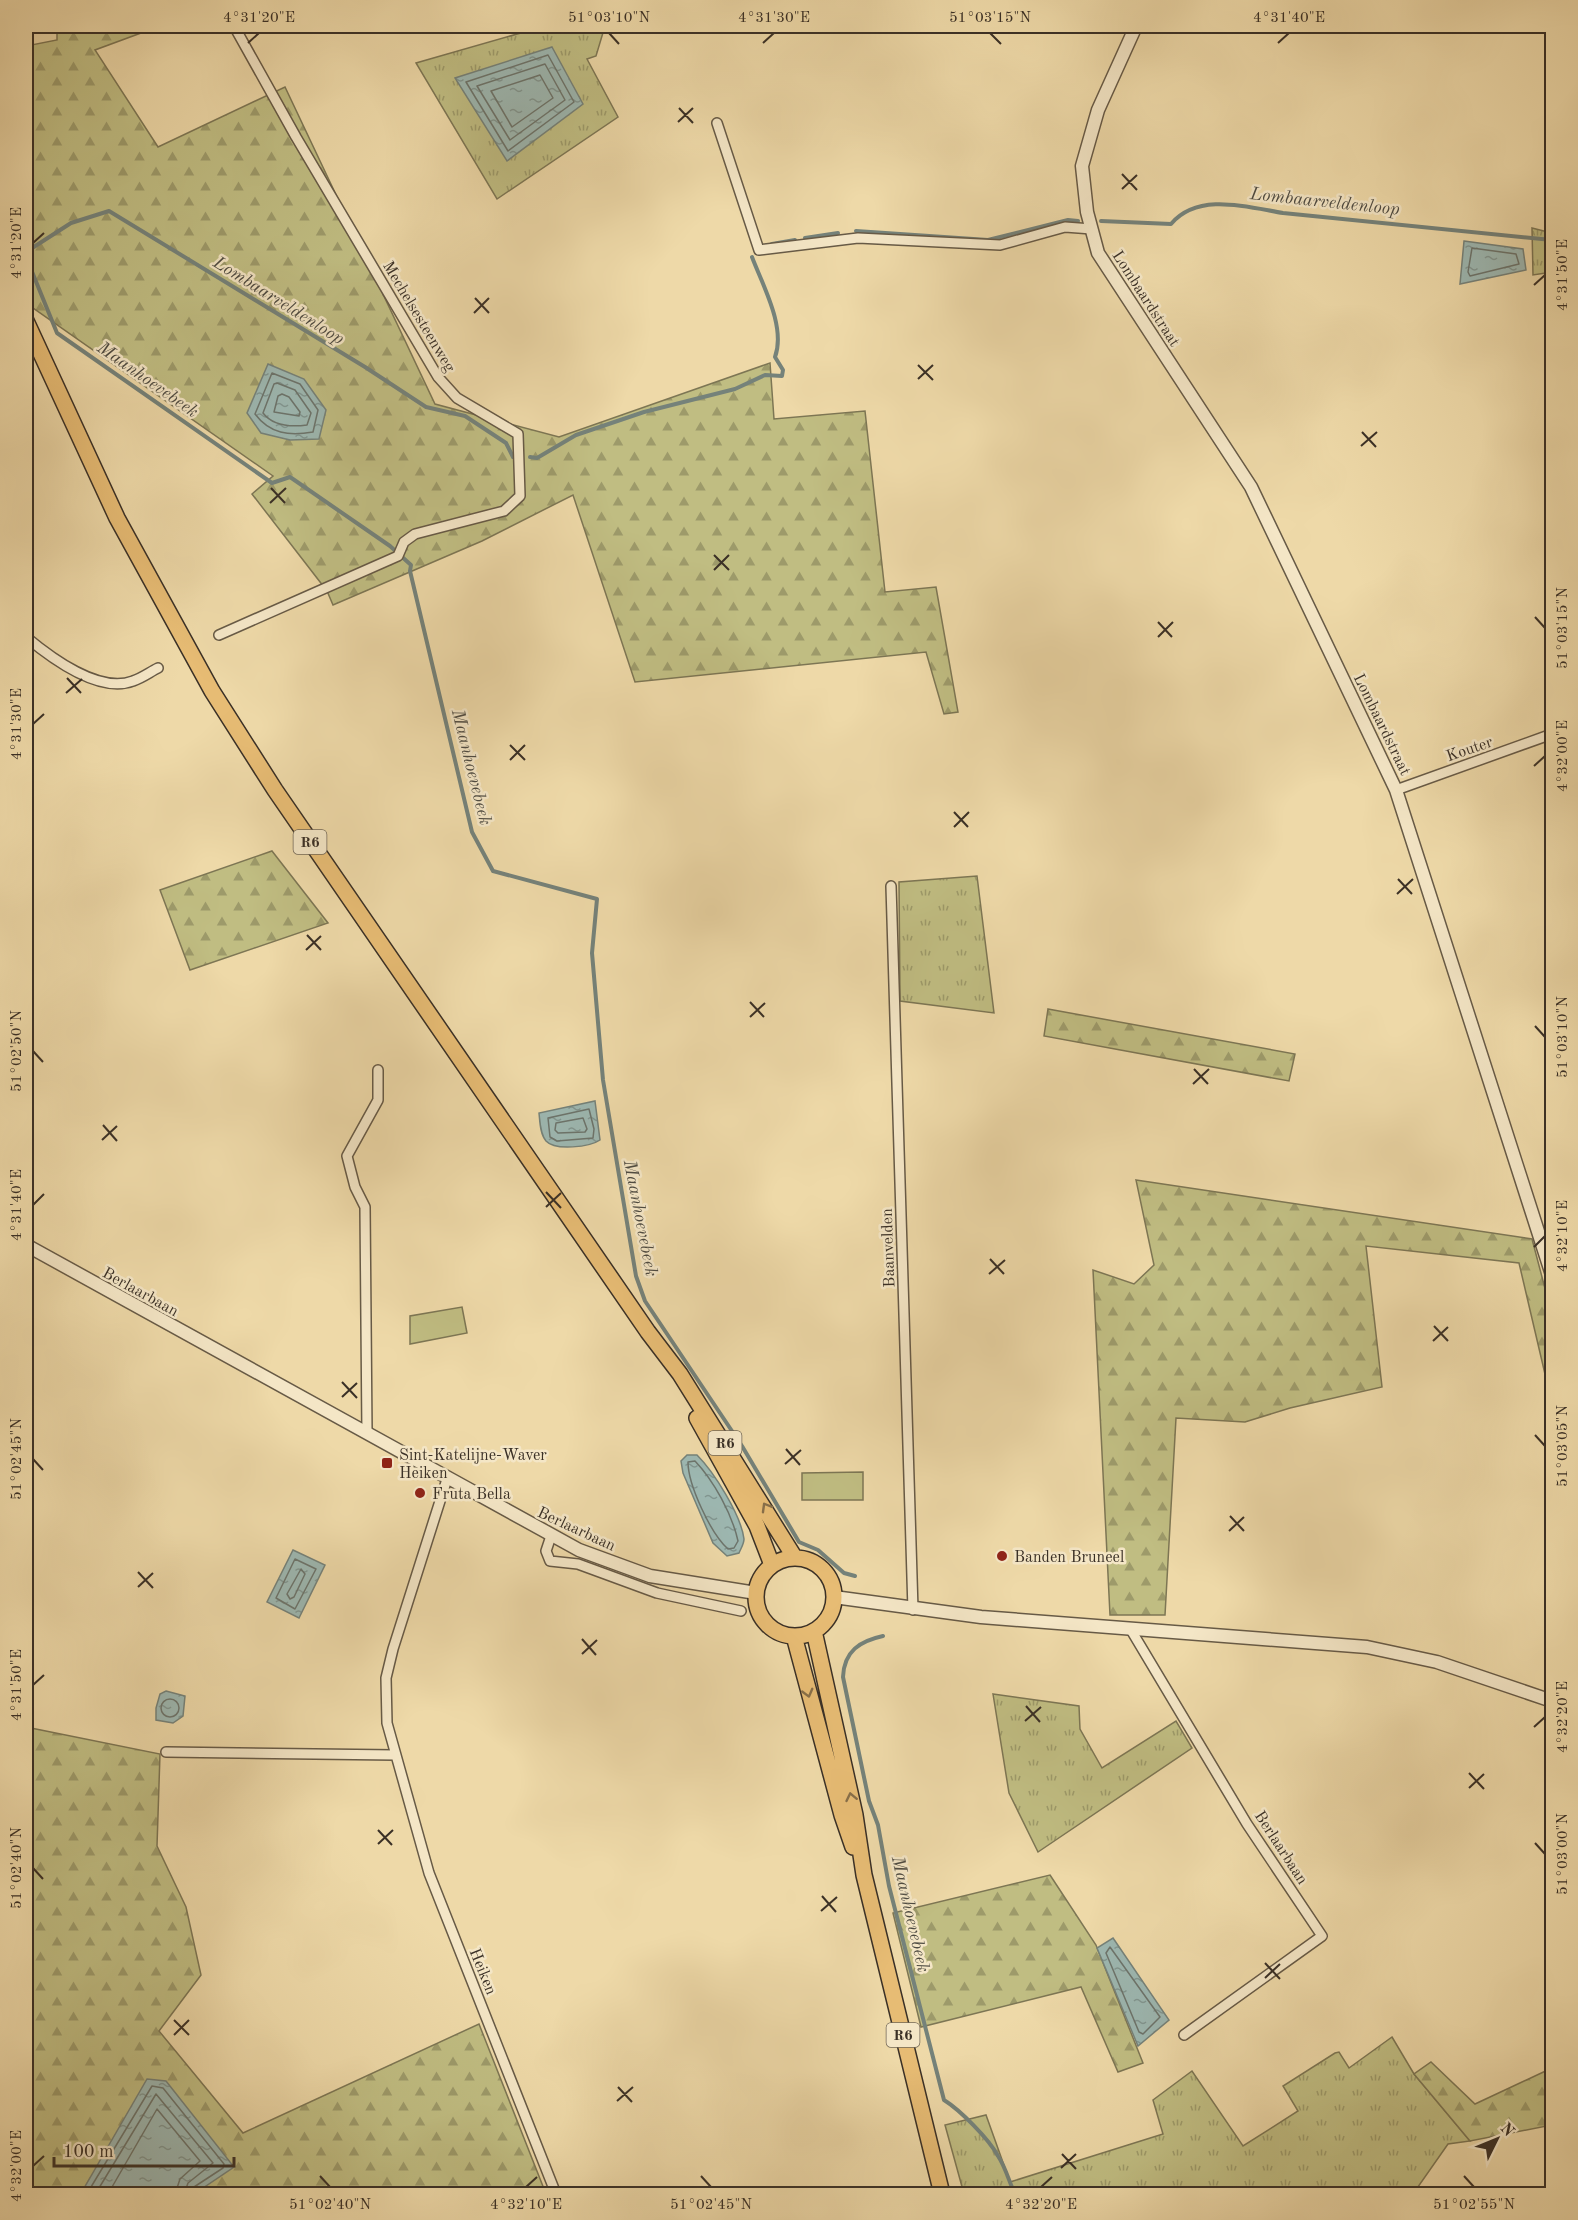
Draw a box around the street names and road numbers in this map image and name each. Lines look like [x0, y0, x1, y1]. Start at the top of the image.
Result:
street label: Lombaardstraat [1108, 248, 1182, 350]
street label: Mechelsesteenweg [379, 259, 458, 375]
street label: Lombaardstraat [1350, 672, 1413, 779]
street label: Kouter [1444, 734, 1495, 765]
road number: R6 [294, 830, 326, 854]
street label: Baanvelden [880, 1208, 898, 1288]
street label: Berlaarbaan [99, 1265, 181, 1320]
road number: R6 [708, 1431, 742, 1455]
street label: Berlaarbaan [535, 1505, 618, 1555]
street label: Berlaarbaan [1251, 1808, 1310, 1888]
street label: Heiken [466, 1946, 499, 1998]
road number: R6 [886, 2023, 920, 2047]

